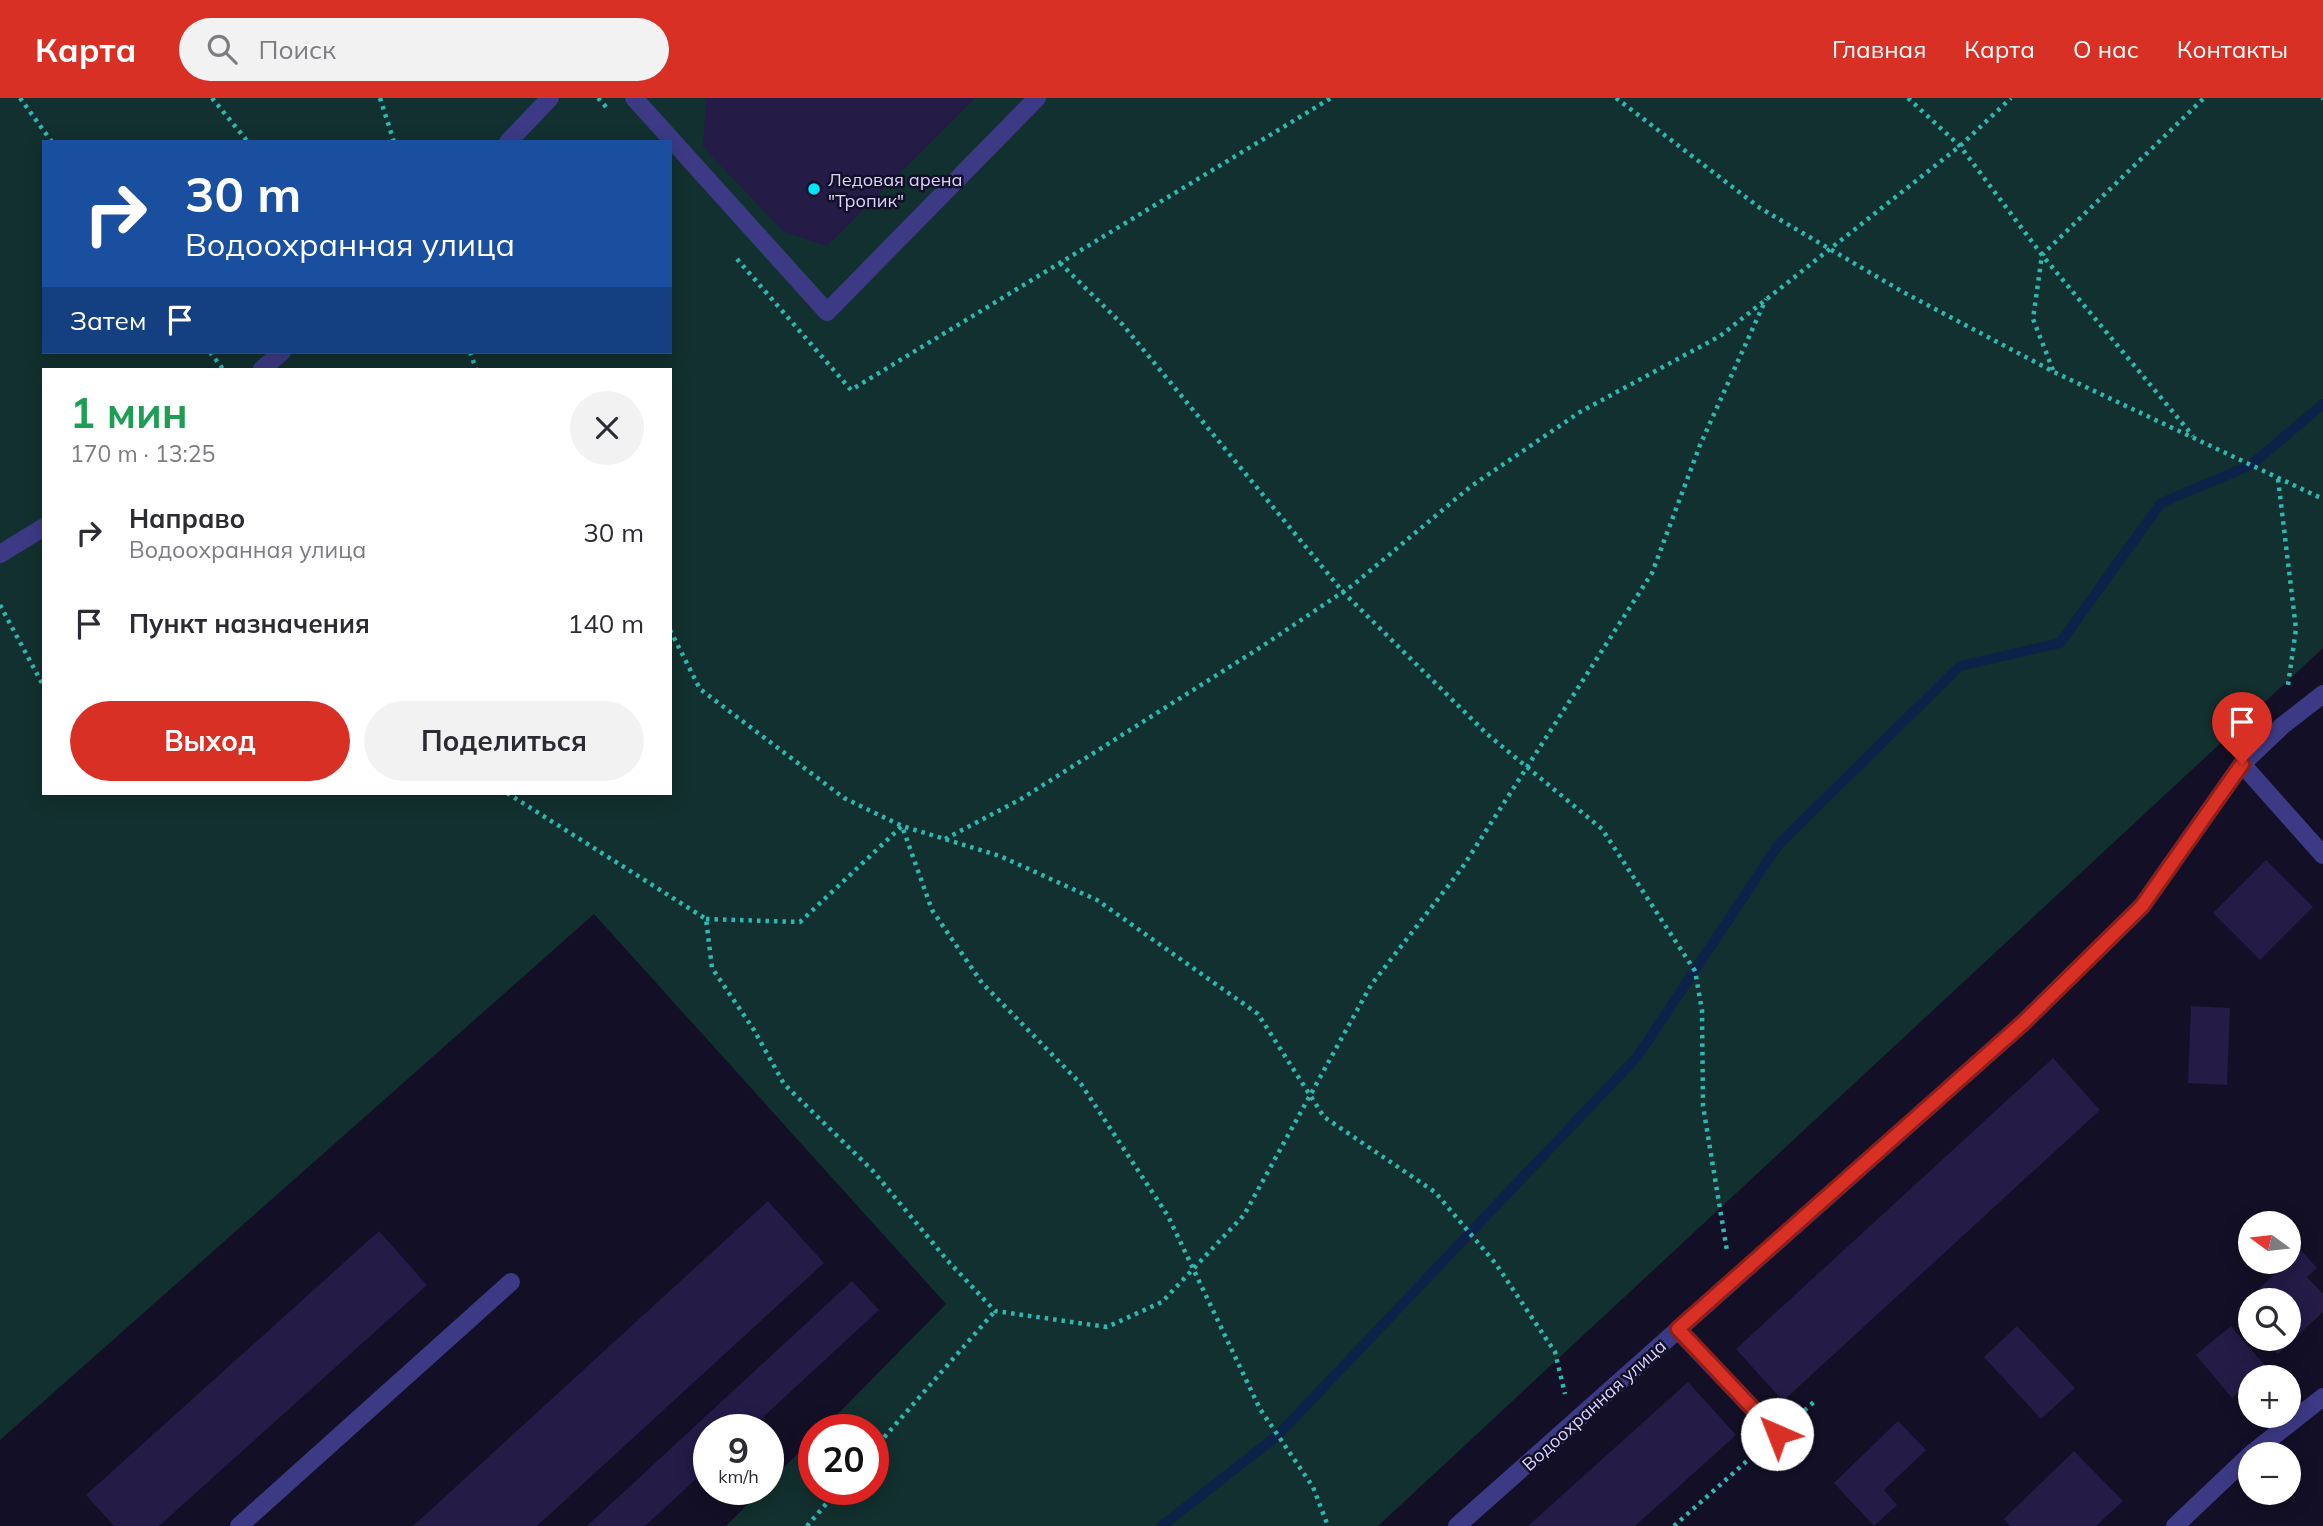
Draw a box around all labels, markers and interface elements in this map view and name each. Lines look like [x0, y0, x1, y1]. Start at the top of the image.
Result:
search box [179, 18, 669, 81]
text: Карта [35, 29, 137, 70]
icon: search [203, 30, 241, 68]
text: Поиск [259, 33, 336, 66]
text: Главная [1832, 34, 1926, 64]
text: Карта [1964, 34, 2035, 64]
text: О нас [2073, 34, 2139, 64]
text: Контакты [2177, 34, 2288, 64]
text: 30 m [185, 163, 301, 224]
icon: right [70, 168, 161, 259]
place label: Ледовая арена "Тропик" [828, 168, 962, 212]
marker: Ледовая арена "Тропик" [806, 181, 822, 197]
text: Водоохранная улица [185, 224, 515, 264]
icon: arrive [161, 301, 199, 339]
text: Затем [70, 304, 147, 337]
text: 1 мин [70, 386, 188, 439]
button: close [570, 391, 644, 465]
text: 170 m · 13:25 [70, 439, 215, 468]
text: Направо [129, 502, 245, 535]
icon: right [70, 514, 108, 552]
text: 30 m [583, 516, 644, 549]
text: Водоохранная улица [129, 535, 366, 564]
icon: arrive [70, 605, 108, 643]
text: Пункт назначения [129, 607, 370, 640]
text: 140 m [568, 607, 644, 640]
pin [2212, 692, 2272, 764]
button: Выход [70, 701, 350, 781]
button: Поделиться [364, 701, 644, 781]
icon: arrive [2223, 703, 2261, 741]
north arrow [2238, 1211, 2301, 1274]
map controls [2238, 1211, 2301, 1505]
button: search [2238, 1288, 2301, 1351]
street label: Водоохранная улица [1517, 1334, 1671, 1476]
button: + [2238, 1365, 2301, 1428]
position arrow [1740, 1397, 1814, 1471]
speed limit sign: 20 [798, 1414, 889, 1505]
text: 9 [728, 1428, 749, 1472]
button: − [2238, 1442, 2301, 1505]
text: km/h [718, 1465, 759, 1488]

